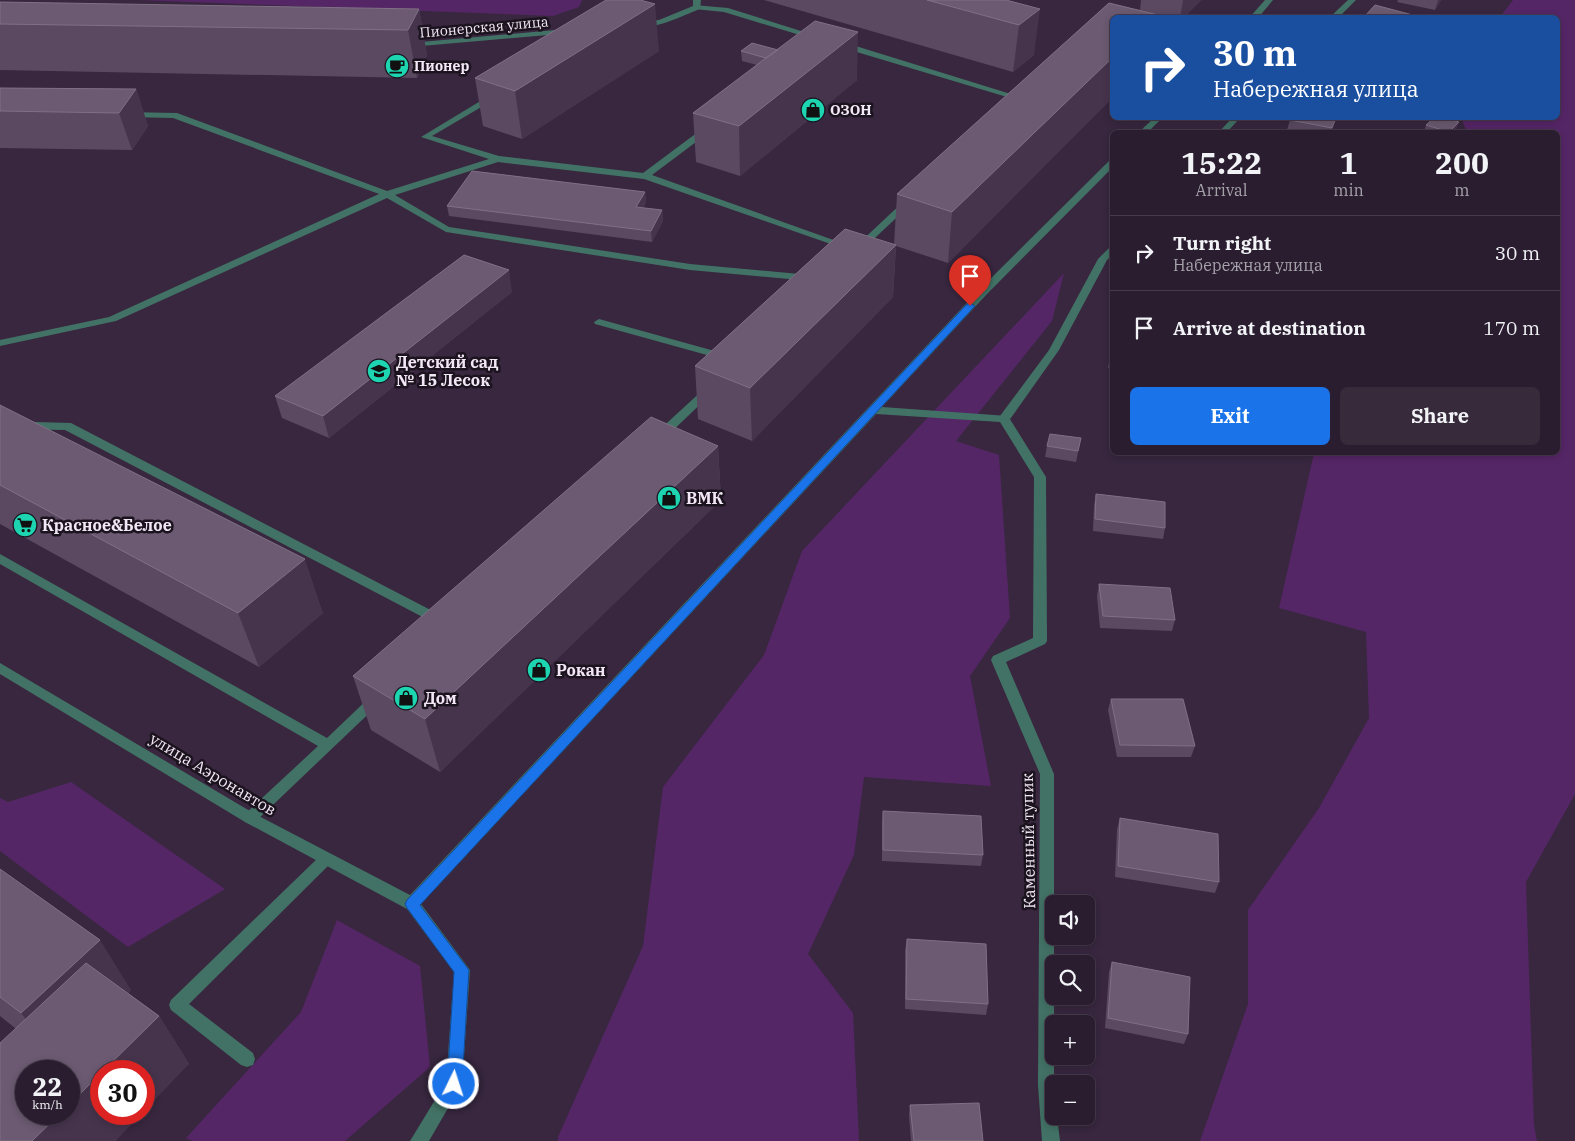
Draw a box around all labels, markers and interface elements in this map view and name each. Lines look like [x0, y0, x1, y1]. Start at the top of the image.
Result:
street label: Пионерская улица [419, 12, 550, 42]
text: 30 m [1213, 30, 1297, 76]
icon: right [1130, 35, 1195, 100]
cafe icon: Пионер [384, 53, 410, 79]
place label: Пионер [414, 57, 470, 75]
text: Набережная улица [1213, 74, 1419, 103]
shop icon: ОЗОН [800, 97, 826, 123]
place label: ОЗОН [830, 101, 872, 119]
text: 15:22 [1181, 143, 1262, 182]
text: 1 [1340, 143, 1358, 182]
text: 200 [1435, 143, 1489, 182]
text: Arrival [1196, 180, 1248, 200]
text: min [1333, 180, 1364, 200]
text: m [1454, 180, 1470, 200]
text: Turn right [1173, 231, 1271, 255]
icon: right [1130, 239, 1158, 267]
text: 30 m [1495, 241, 1540, 265]
pin [949, 255, 991, 306]
text: Набережная улица [1173, 255, 1323, 275]
icon: arrive [956, 262, 984, 290]
icon: arrive [1130, 314, 1158, 342]
text: Arrive at destination [1173, 316, 1366, 340]
text: 170 m [1483, 316, 1540, 340]
place label: Детский сад № 15 Лесок [396, 352, 499, 390]
school or university icon: Детский сад № 15 Лесок [366, 358, 392, 384]
button: Exit [1130, 387, 1330, 445]
button: Share [1340, 387, 1540, 445]
shop icon: ВМК [656, 485, 682, 511]
place label: ВМК [686, 488, 724, 508]
supermarket icon: Красное&Белое [12, 512, 38, 538]
place label: Красное&Белое [42, 515, 172, 535]
shop icon: Рокан [526, 657, 552, 683]
place label: Рокан [556, 660, 606, 680]
shop icon: Дом [393, 685, 419, 711]
place label: Дом [424, 688, 457, 708]
street label: улица Аэронавтов [146, 728, 280, 820]
street label: Каменный тупик [1017, 772, 1039, 909]
map controls [1045, 895, 1095, 1125]
button: sound [1045, 895, 1095, 945]
button: search [1045, 955, 1095, 1005]
button: + [1045, 1015, 1095, 1065]
position arrow [427, 1057, 479, 1109]
speed limit sign: 30 [90, 1060, 155, 1125]
text: 22 [32, 1070, 63, 1103]
button: − [1045, 1075, 1095, 1125]
text: km/h [32, 1097, 63, 1112]

